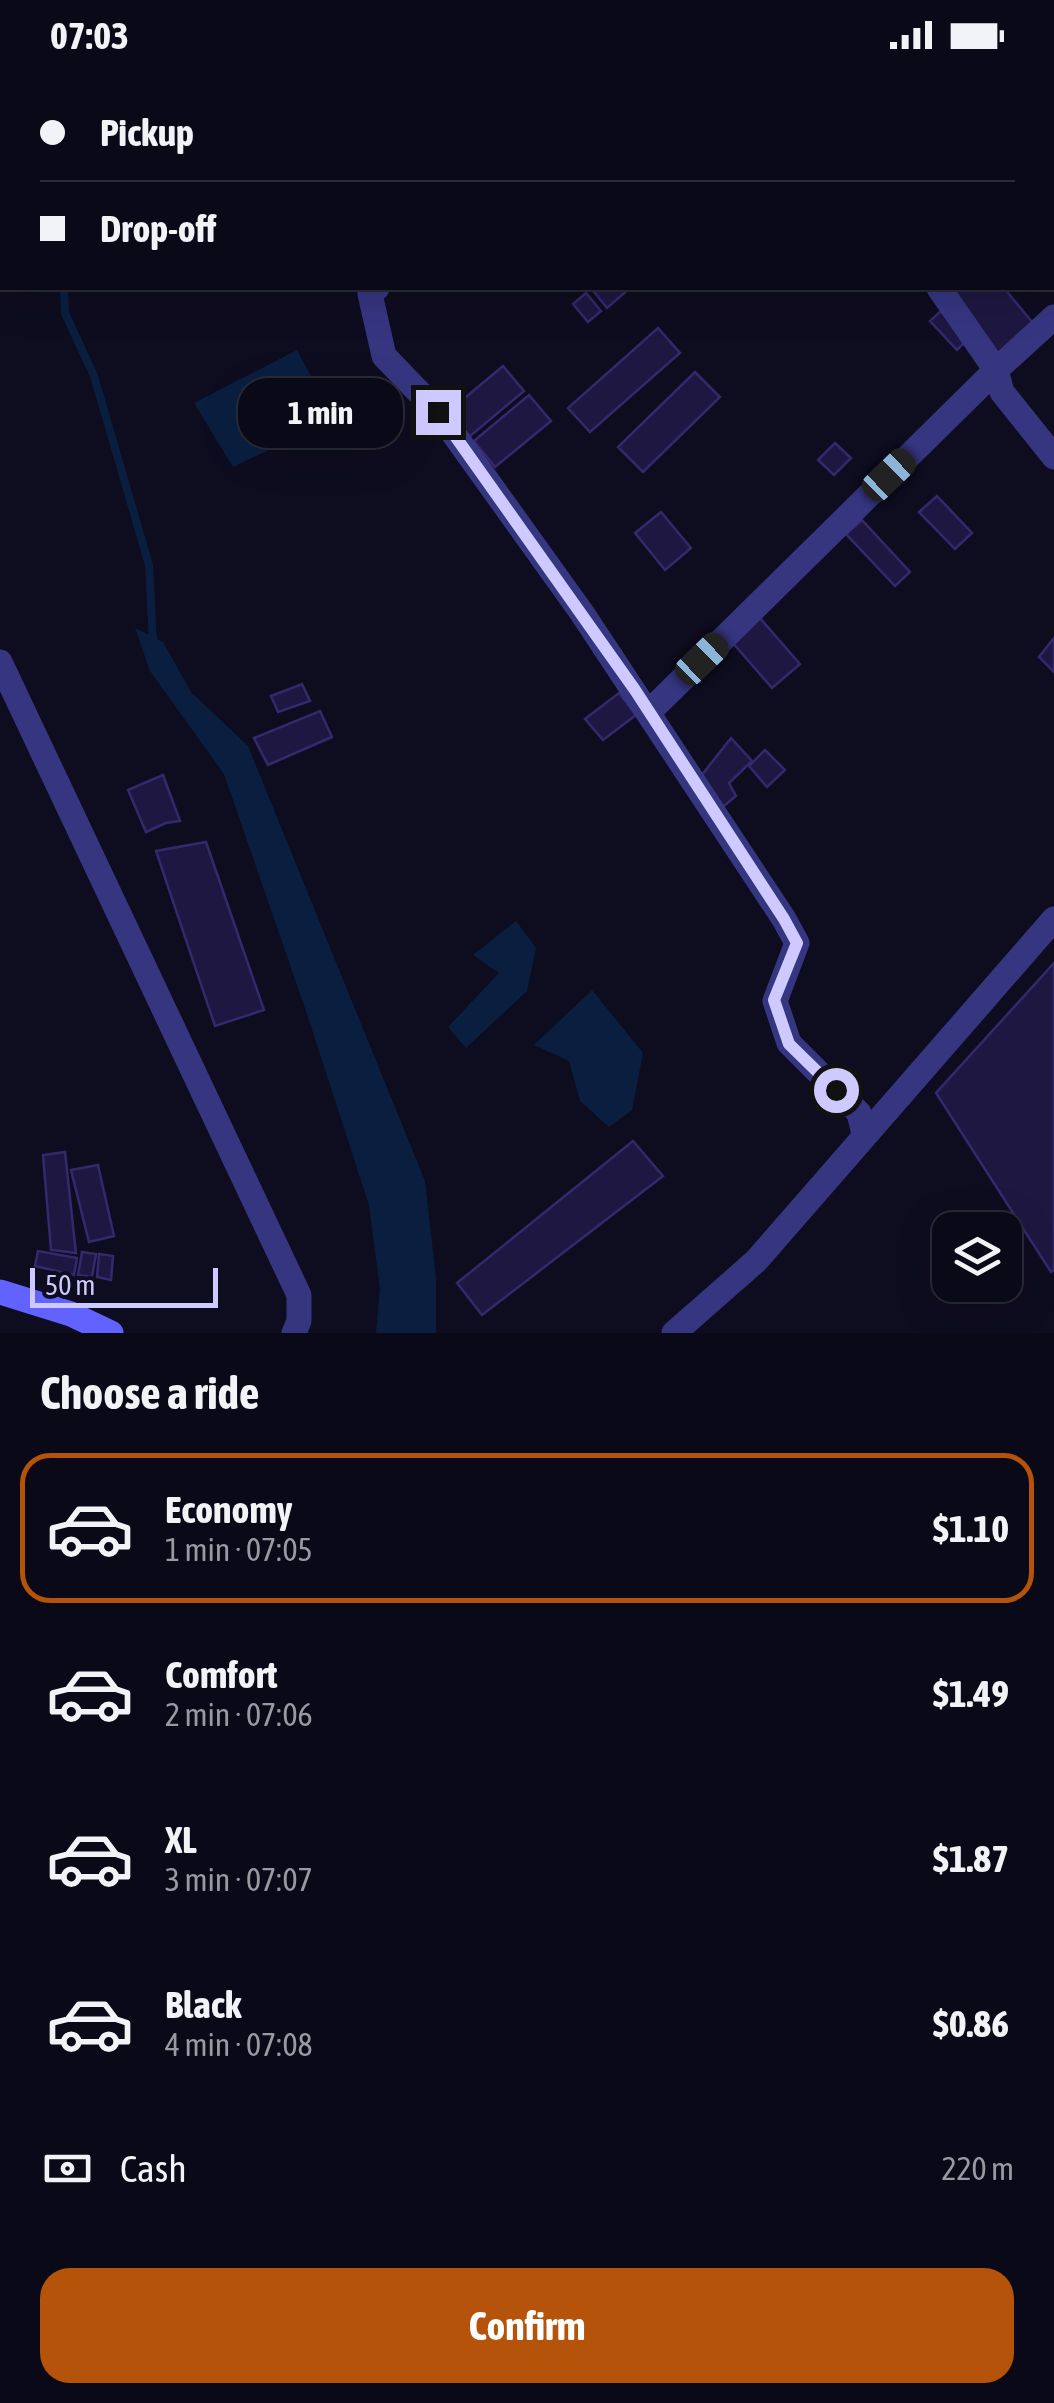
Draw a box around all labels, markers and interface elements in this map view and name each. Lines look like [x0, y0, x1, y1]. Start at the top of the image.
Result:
text: 07:03 [50, 14, 129, 57]
text: Pickup [100, 111, 194, 154]
text: Drop-off [100, 207, 216, 250]
callout: 1 min [238, 377, 403, 447]
route end [416, 390, 461, 435]
text: 1 min [288, 394, 353, 431]
car [857, 443, 921, 507]
car [670, 627, 734, 691]
route start [814, 1068, 859, 1113]
map controls [932, 1212, 1022, 1302]
button: layers [932, 1212, 1022, 1302]
scale bar [30, 1263, 218, 1308]
text: 50 m [45, 1269, 95, 1301]
text: Choose a ride [40, 1367, 259, 1419]
icon: car [45, 1483, 135, 1573]
text: Economy [165, 1488, 292, 1531]
text: $1.10 [933, 1507, 1009, 1550]
text: 1 min · 07:05 [165, 1531, 312, 1568]
icon: car [45, 1648, 135, 1738]
text: Comfort [165, 1653, 277, 1696]
text: $1.49 [933, 1672, 1009, 1715]
text: 2 min · 07:06 [165, 1696, 312, 1733]
icon: car [45, 1813, 135, 1903]
text: XL [165, 1818, 197, 1861]
text: $1.87 [933, 1837, 1009, 1880]
text: 3 min · 07:07 [165, 1861, 312, 1898]
icon: car [45, 1978, 135, 2068]
text: Black [165, 1983, 242, 2026]
text: $0.86 [933, 2002, 1009, 2045]
text: 4 min · 07:08 [165, 2026, 312, 2063]
icon: cash [40, 2141, 95, 2196]
text: Cash [120, 2147, 187, 2190]
text: 220 m [941, 2150, 1014, 2187]
button: Confirm [40, 2268, 1014, 2383]

